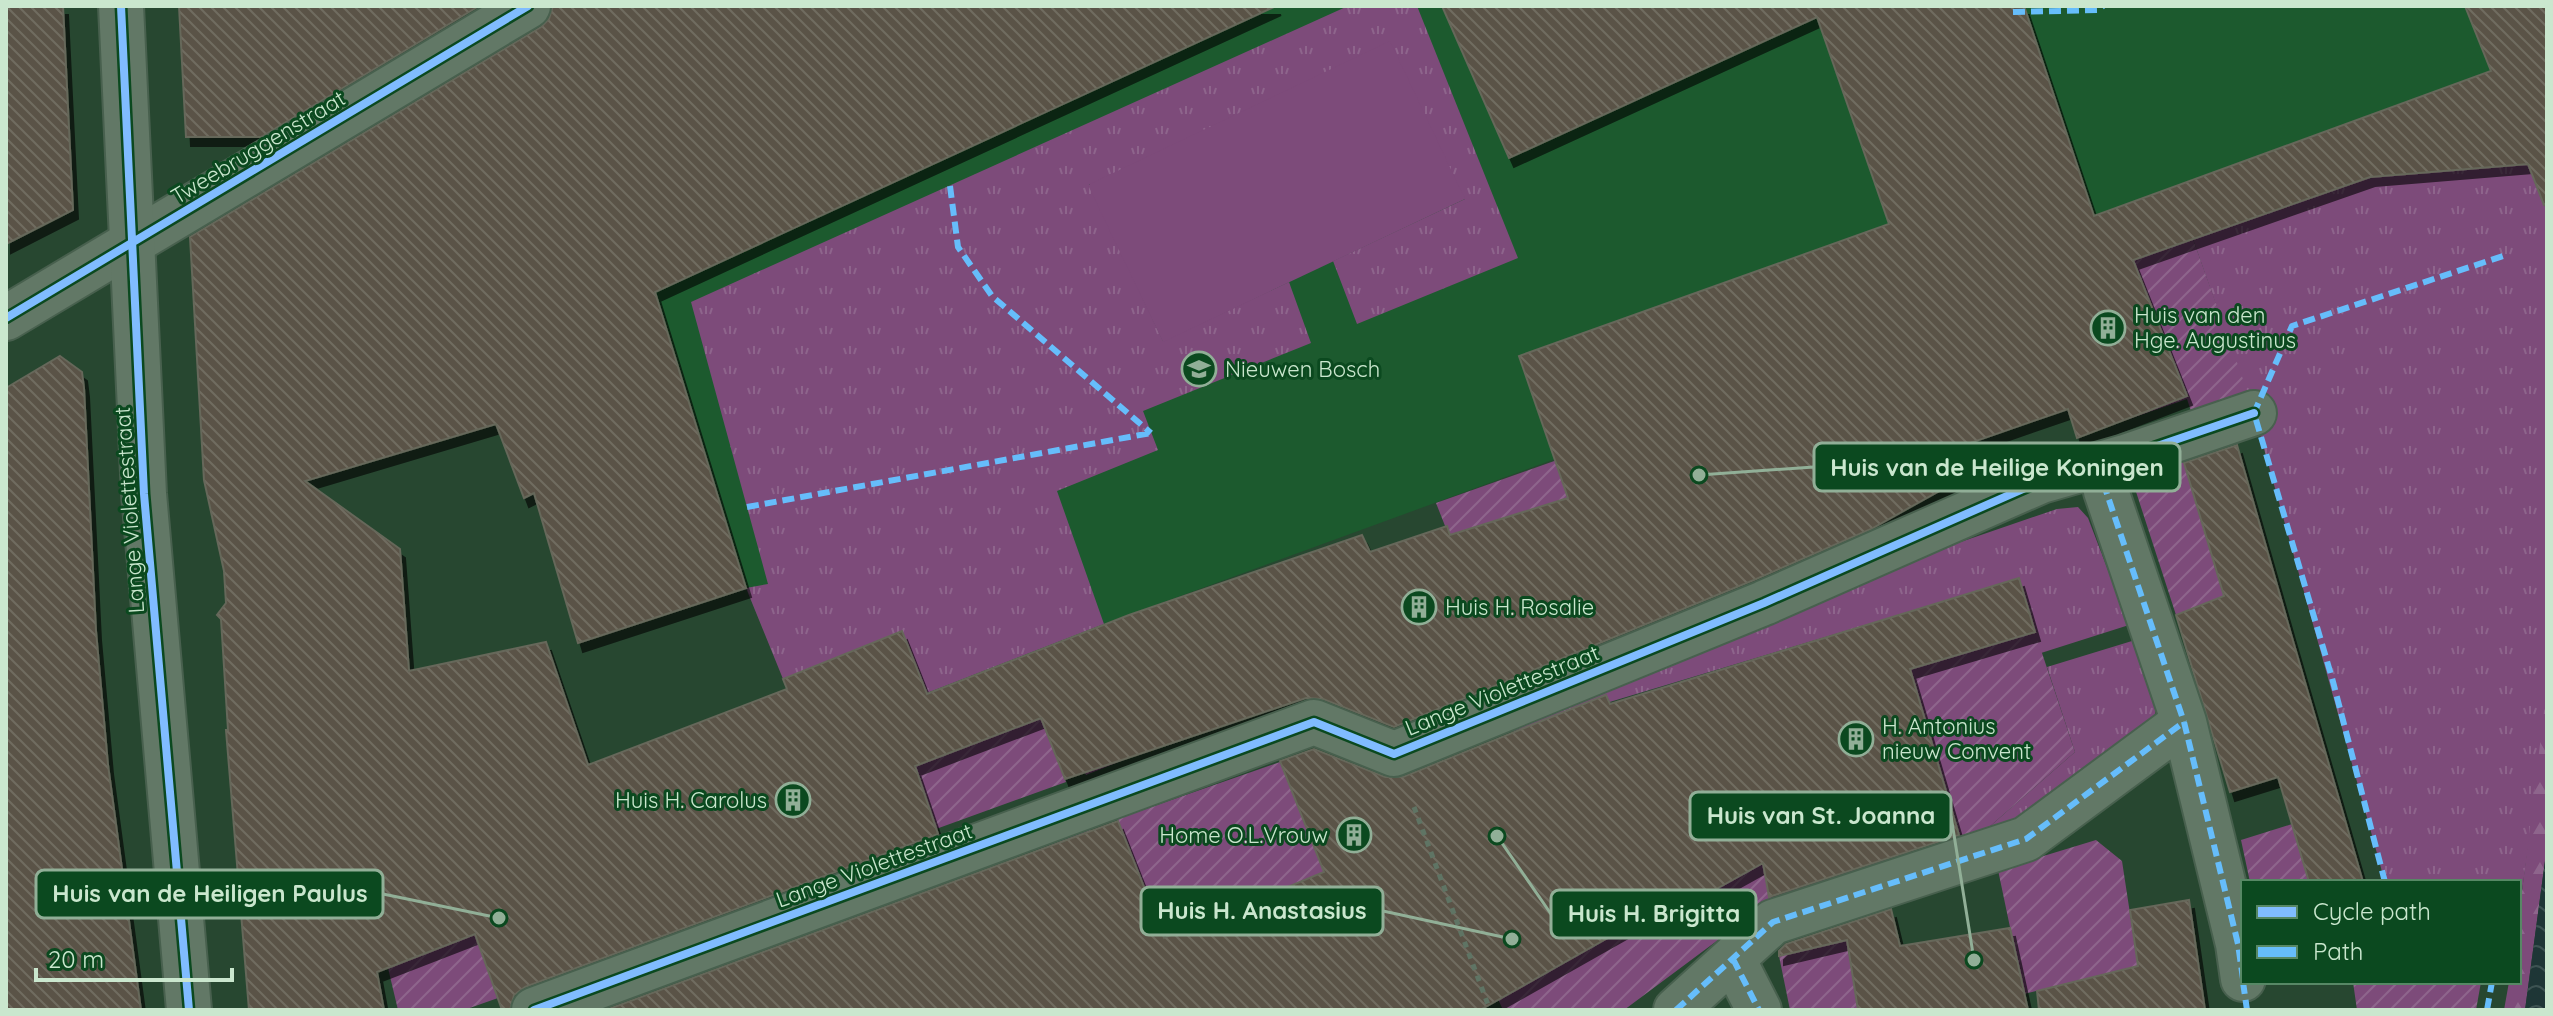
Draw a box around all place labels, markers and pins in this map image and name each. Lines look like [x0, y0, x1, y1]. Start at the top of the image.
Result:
place label: Huis van den Hge. Augustinus [2134, 301, 2296, 354]
building icon: Huis van den Hge. Augustinus [2089, 309, 2127, 347]
school or university icon: Nieuwen Bosch [1180, 350, 1218, 388]
place label: Nieuwen Bosch [1225, 355, 1380, 383]
callout: Huis van de Heilige Koningen [1814, 443, 2180, 491]
building icon: Huis H. Rosalie [1400, 588, 1438, 626]
place label: Huis H. Rosalie [1445, 593, 1594, 621]
place label: H. Antonius nieuw Convent [1882, 712, 2031, 765]
building icon: H. Antonius nieuw Convent [1837, 720, 1875, 758]
building icon: Huis H. Carolus [774, 781, 812, 819]
place label: Huis H. Carolus [615, 786, 767, 814]
callout: Huis van St. Joanna [1690, 792, 1951, 840]
building icon: Home O.L.Vrouw [1335, 816, 1373, 854]
place label: Home O.L.Vrouw [1159, 821, 1328, 849]
callout: Huis van de Heiligen Paulus [36, 870, 383, 918]
callout: Huis H. Anastasius [1141, 887, 1383, 935]
callout: Huis H. Brigitta [1551, 890, 1756, 938]

